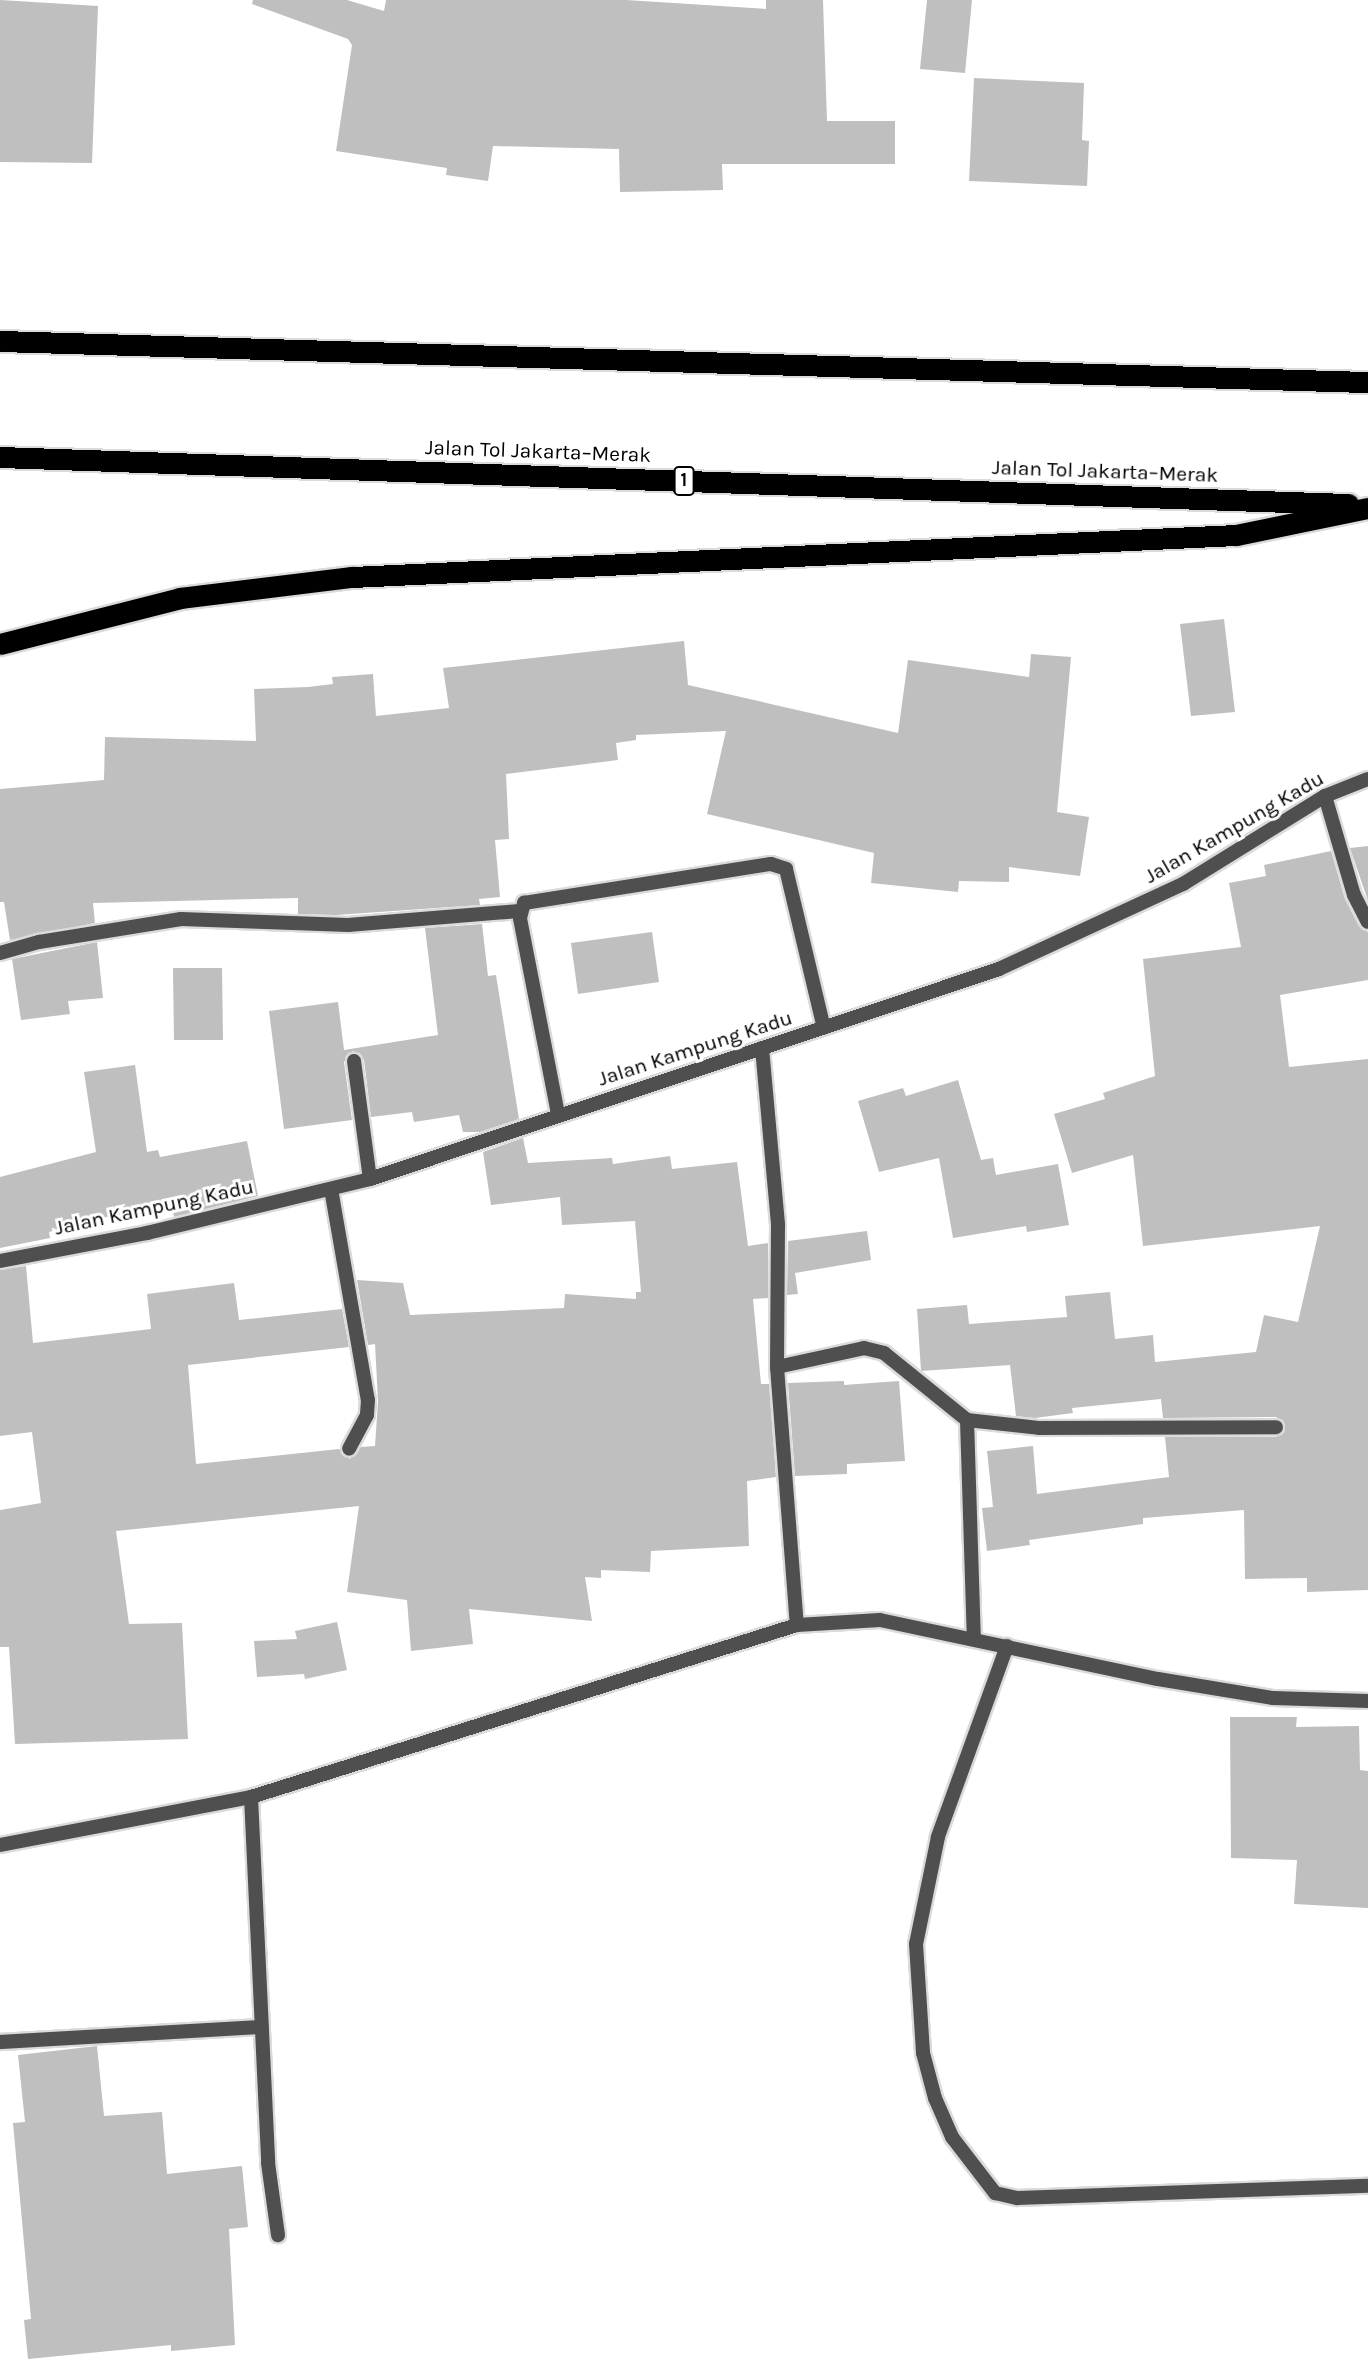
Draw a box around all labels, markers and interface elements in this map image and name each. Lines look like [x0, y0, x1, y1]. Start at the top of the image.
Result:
street label: Jalan Tol Jakarta–Merak [424, 434, 652, 468]
street label: Jalan Tol Jakarta–Merak [991, 454, 1219, 488]
road number: 1 [674, 466, 694, 496]
street label: Jalan Kampung Kadu [1140, 765, 1328, 889]
street label: Jalan Kampung Kadu [595, 1005, 795, 1091]
street label: Jalan Kampung Kadu [52, 1174, 256, 1240]

